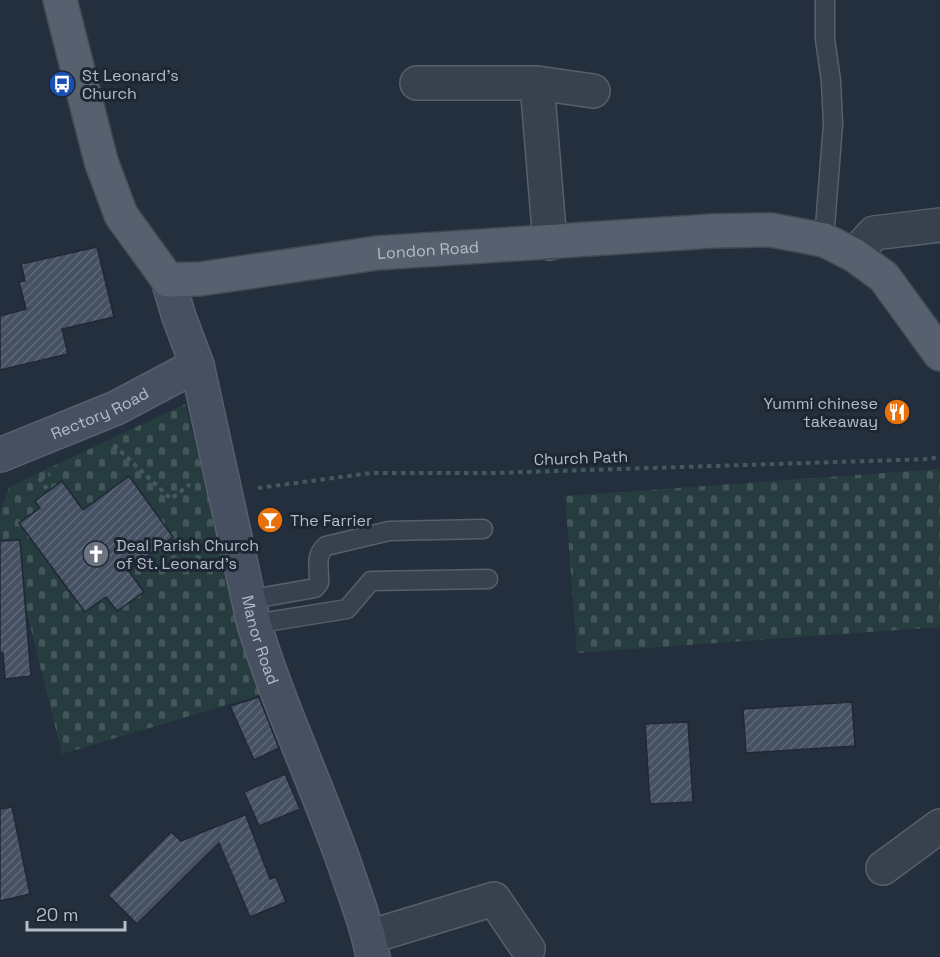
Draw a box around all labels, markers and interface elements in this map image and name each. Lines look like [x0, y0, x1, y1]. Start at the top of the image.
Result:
place label: St Leonard's Church [82, 65, 179, 104]
bus stop icon: St Leonard's Church [47, 69, 77, 99]
street label: London Road [377, 236, 480, 263]
street label: Rectory Road [47, 382, 152, 444]
place label: Yummi chinese takeaway [764, 393, 878, 432]
restaurant icon: Yummi chinese takeaway [882, 397, 912, 427]
street label: Church Path [534, 446, 628, 470]
bar icon: The Farrier [255, 505, 285, 535]
place label: The Farrier [290, 510, 372, 531]
place label: Deal Parish Church of St. Leonard's [116, 535, 259, 574]
church icon: Deal Parish Church of St. Leonard's [81, 539, 111, 569]
street label: Manor Road [237, 593, 284, 687]
scale bar [27, 894, 124, 932]
text: 20 m [36, 903, 79, 926]

